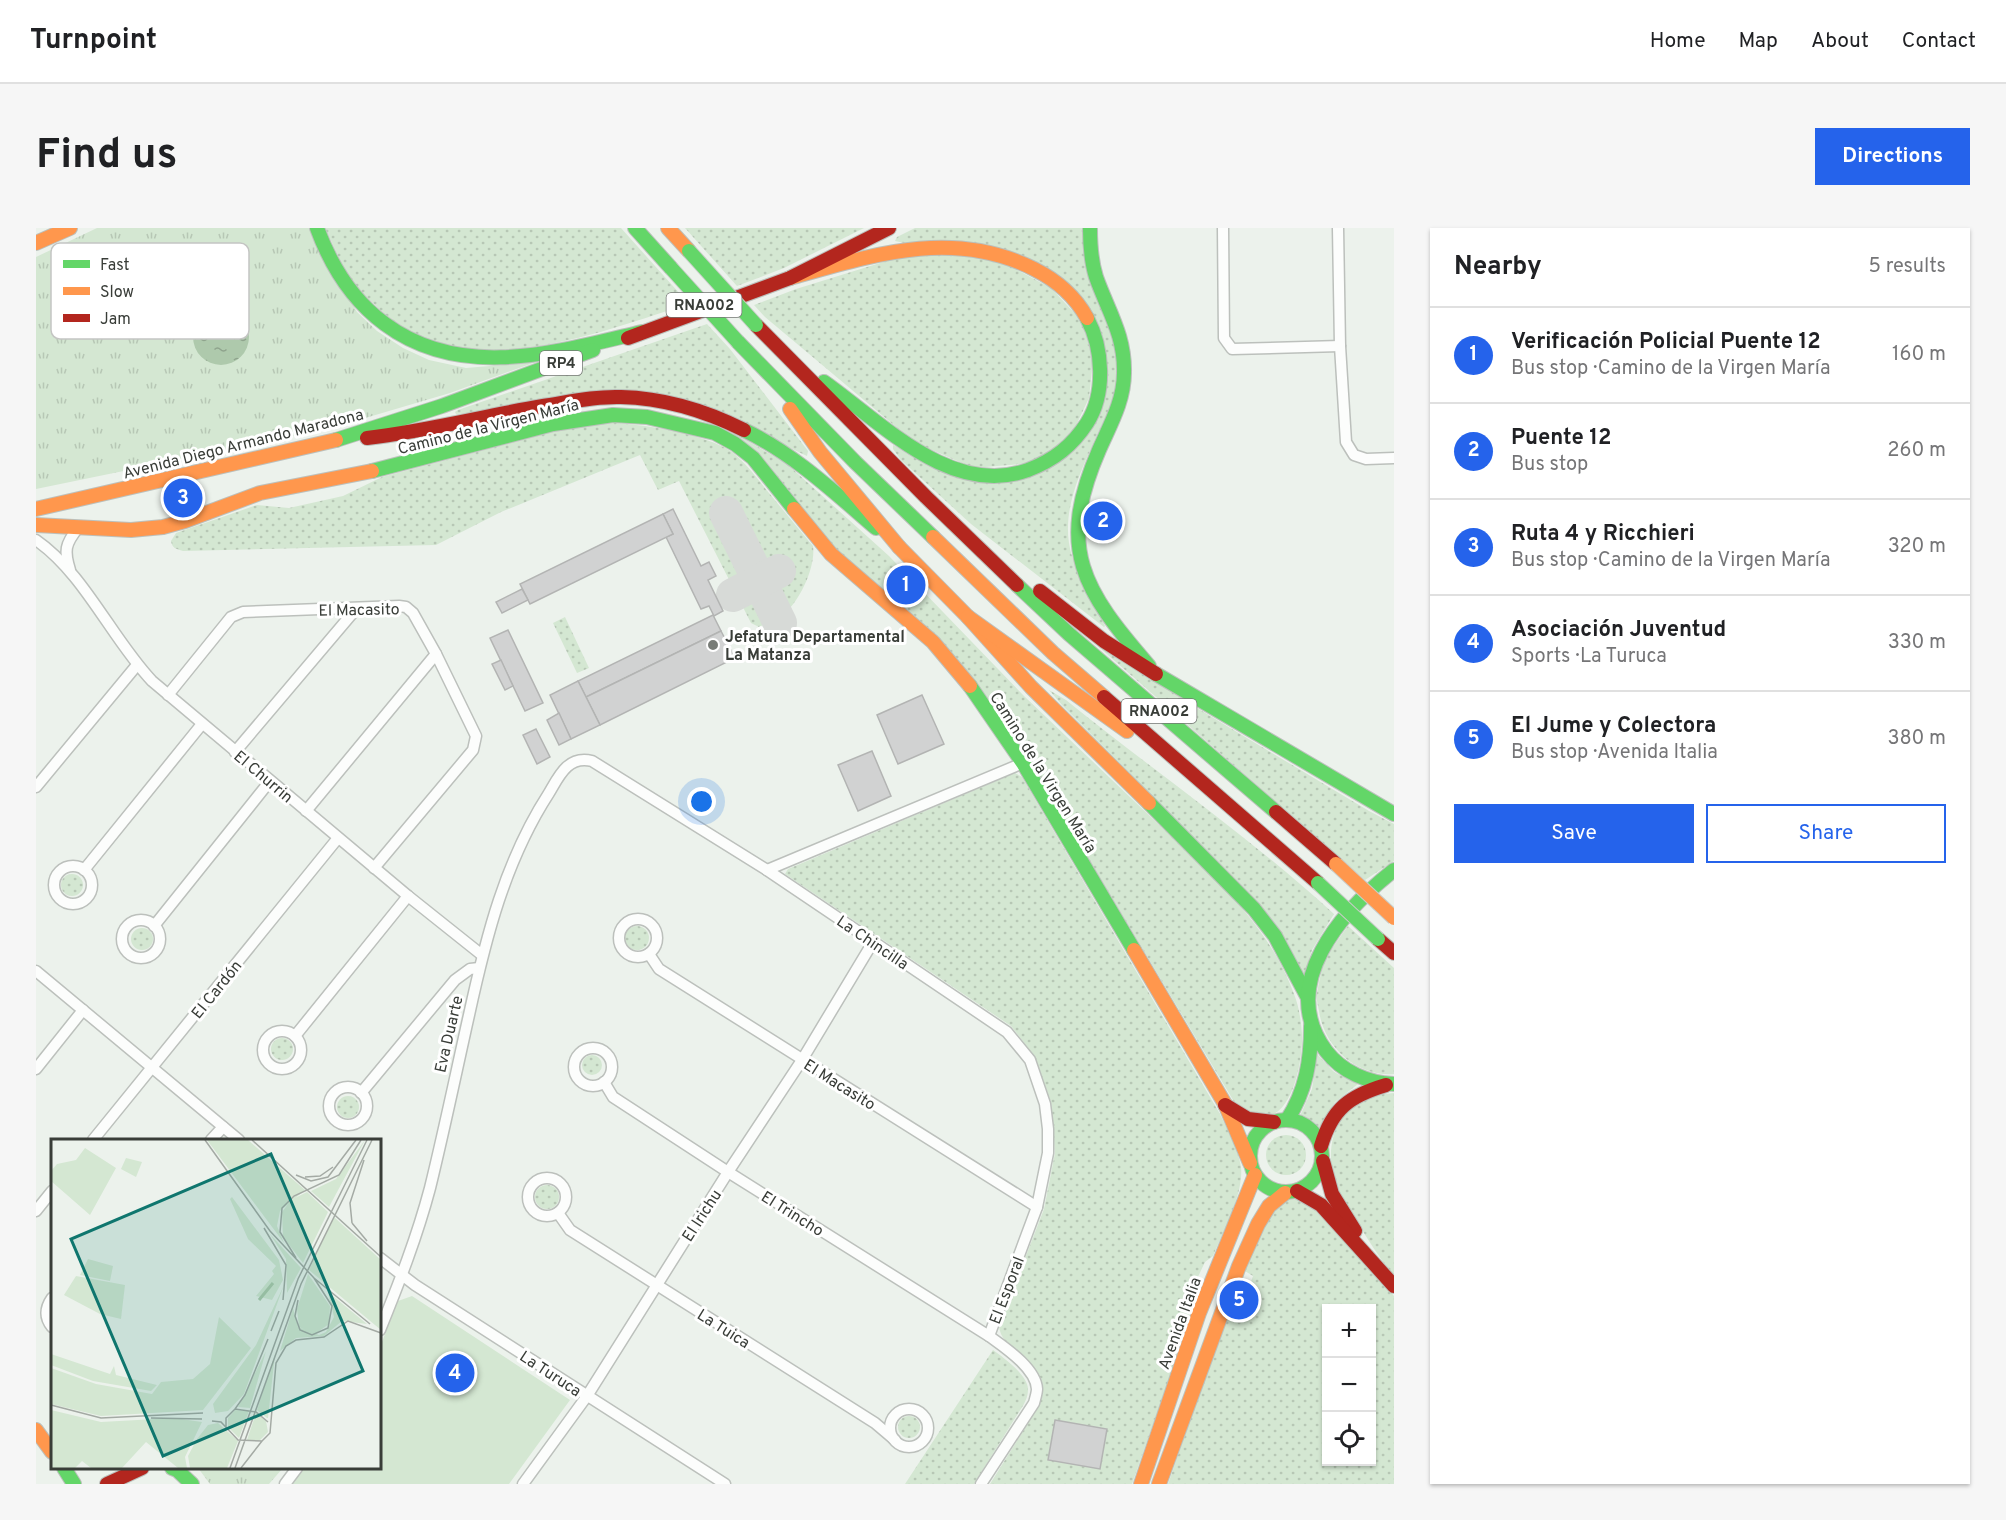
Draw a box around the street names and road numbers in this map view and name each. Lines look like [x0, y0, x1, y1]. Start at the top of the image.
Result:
road number: RNA002 [666, 293, 742, 317]
road number: RP4 [540, 351, 582, 375]
street label: Camino de la Virgen María [396, 396, 581, 460]
street label: Avenida Diego Armando Maradona [121, 405, 366, 485]
street label: El Macasito [318, 600, 400, 622]
street label: Camino de la Virgen María [985, 689, 1100, 857]
road number: RNA002 [1122, 699, 1196, 723]
street label: El Churrin [229, 747, 296, 808]
street label: La Chincilla [832, 912, 912, 975]
street label: El Cardón [188, 957, 247, 1023]
street label: Eva Duarte [431, 994, 469, 1075]
street label: El Macasito [799, 1056, 879, 1116]
street label: El Irichu [678, 1186, 727, 1246]
street label: El Trincho [757, 1188, 827, 1242]
street label: El Esporal [986, 1254, 1030, 1327]
street label: Avenida Italia [1155, 1275, 1207, 1373]
street label: La Tuica [693, 1306, 753, 1354]
street label: La Turuca [515, 1347, 585, 1402]

